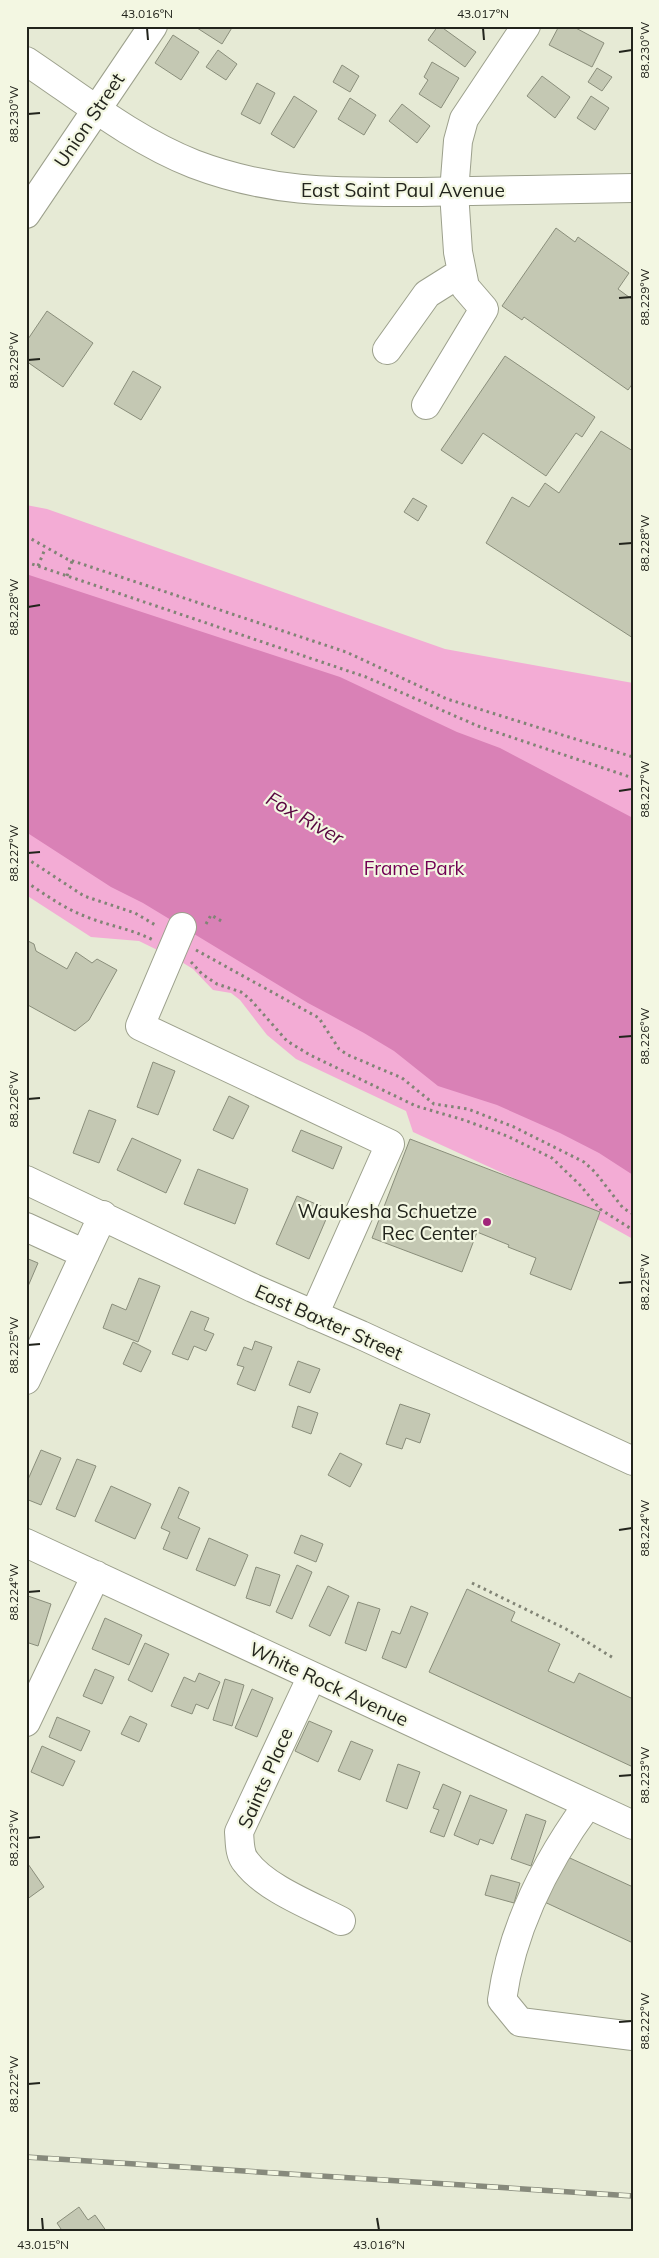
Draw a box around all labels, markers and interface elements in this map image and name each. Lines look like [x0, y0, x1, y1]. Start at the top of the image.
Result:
text: 43.016°N [121, 6, 173, 21]
text: 43.017°N [457, 6, 509, 21]
text: 88.230°W [637, 22, 652, 78]
street label: Union Street [49, 68, 130, 172]
text: 88.230°W [6, 86, 21, 142]
street label: East Saint Paul Avenue [301, 178, 505, 202]
text: 88.229°W [637, 269, 652, 325]
text: 88.229°W [6, 332, 21, 388]
text: 88.228°W [637, 515, 652, 571]
text: 88.228°W [6, 579, 21, 635]
text: 88.227°W [637, 761, 652, 817]
water label: Fox River [262, 785, 349, 850]
text: 88.227°W [6, 825, 21, 881]
park label: Frame Park [364, 856, 465, 880]
text: 88.226°W [637, 1008, 652, 1064]
text: 88.226°W [6, 1071, 21, 1127]
place label: Waukesha Schuetze Rec Center [297, 1199, 477, 1245]
marker: Waukesha Schuetze Rec Center [481, 1216, 493, 1228]
text: 88.225°W [637, 1254, 652, 1310]
street label: East Baxter Street [251, 1279, 407, 1365]
text: 88.225°W [6, 1317, 21, 1373]
text: 88.224°W [637, 1500, 652, 1556]
text: 88.224°W [6, 1564, 21, 1620]
street label: White Rock Avenue [246, 1637, 412, 1731]
street label: Saints Place [232, 1724, 298, 1832]
text: 88.223°W [637, 1747, 652, 1803]
text: 88.223°W [6, 1810, 21, 1866]
text: 88.222°W [637, 1993, 652, 2049]
text: 88.222°W [6, 2056, 21, 2112]
text: 43.015°N [17, 2237, 69, 2252]
text: 43.016°N [353, 2237, 405, 2252]

